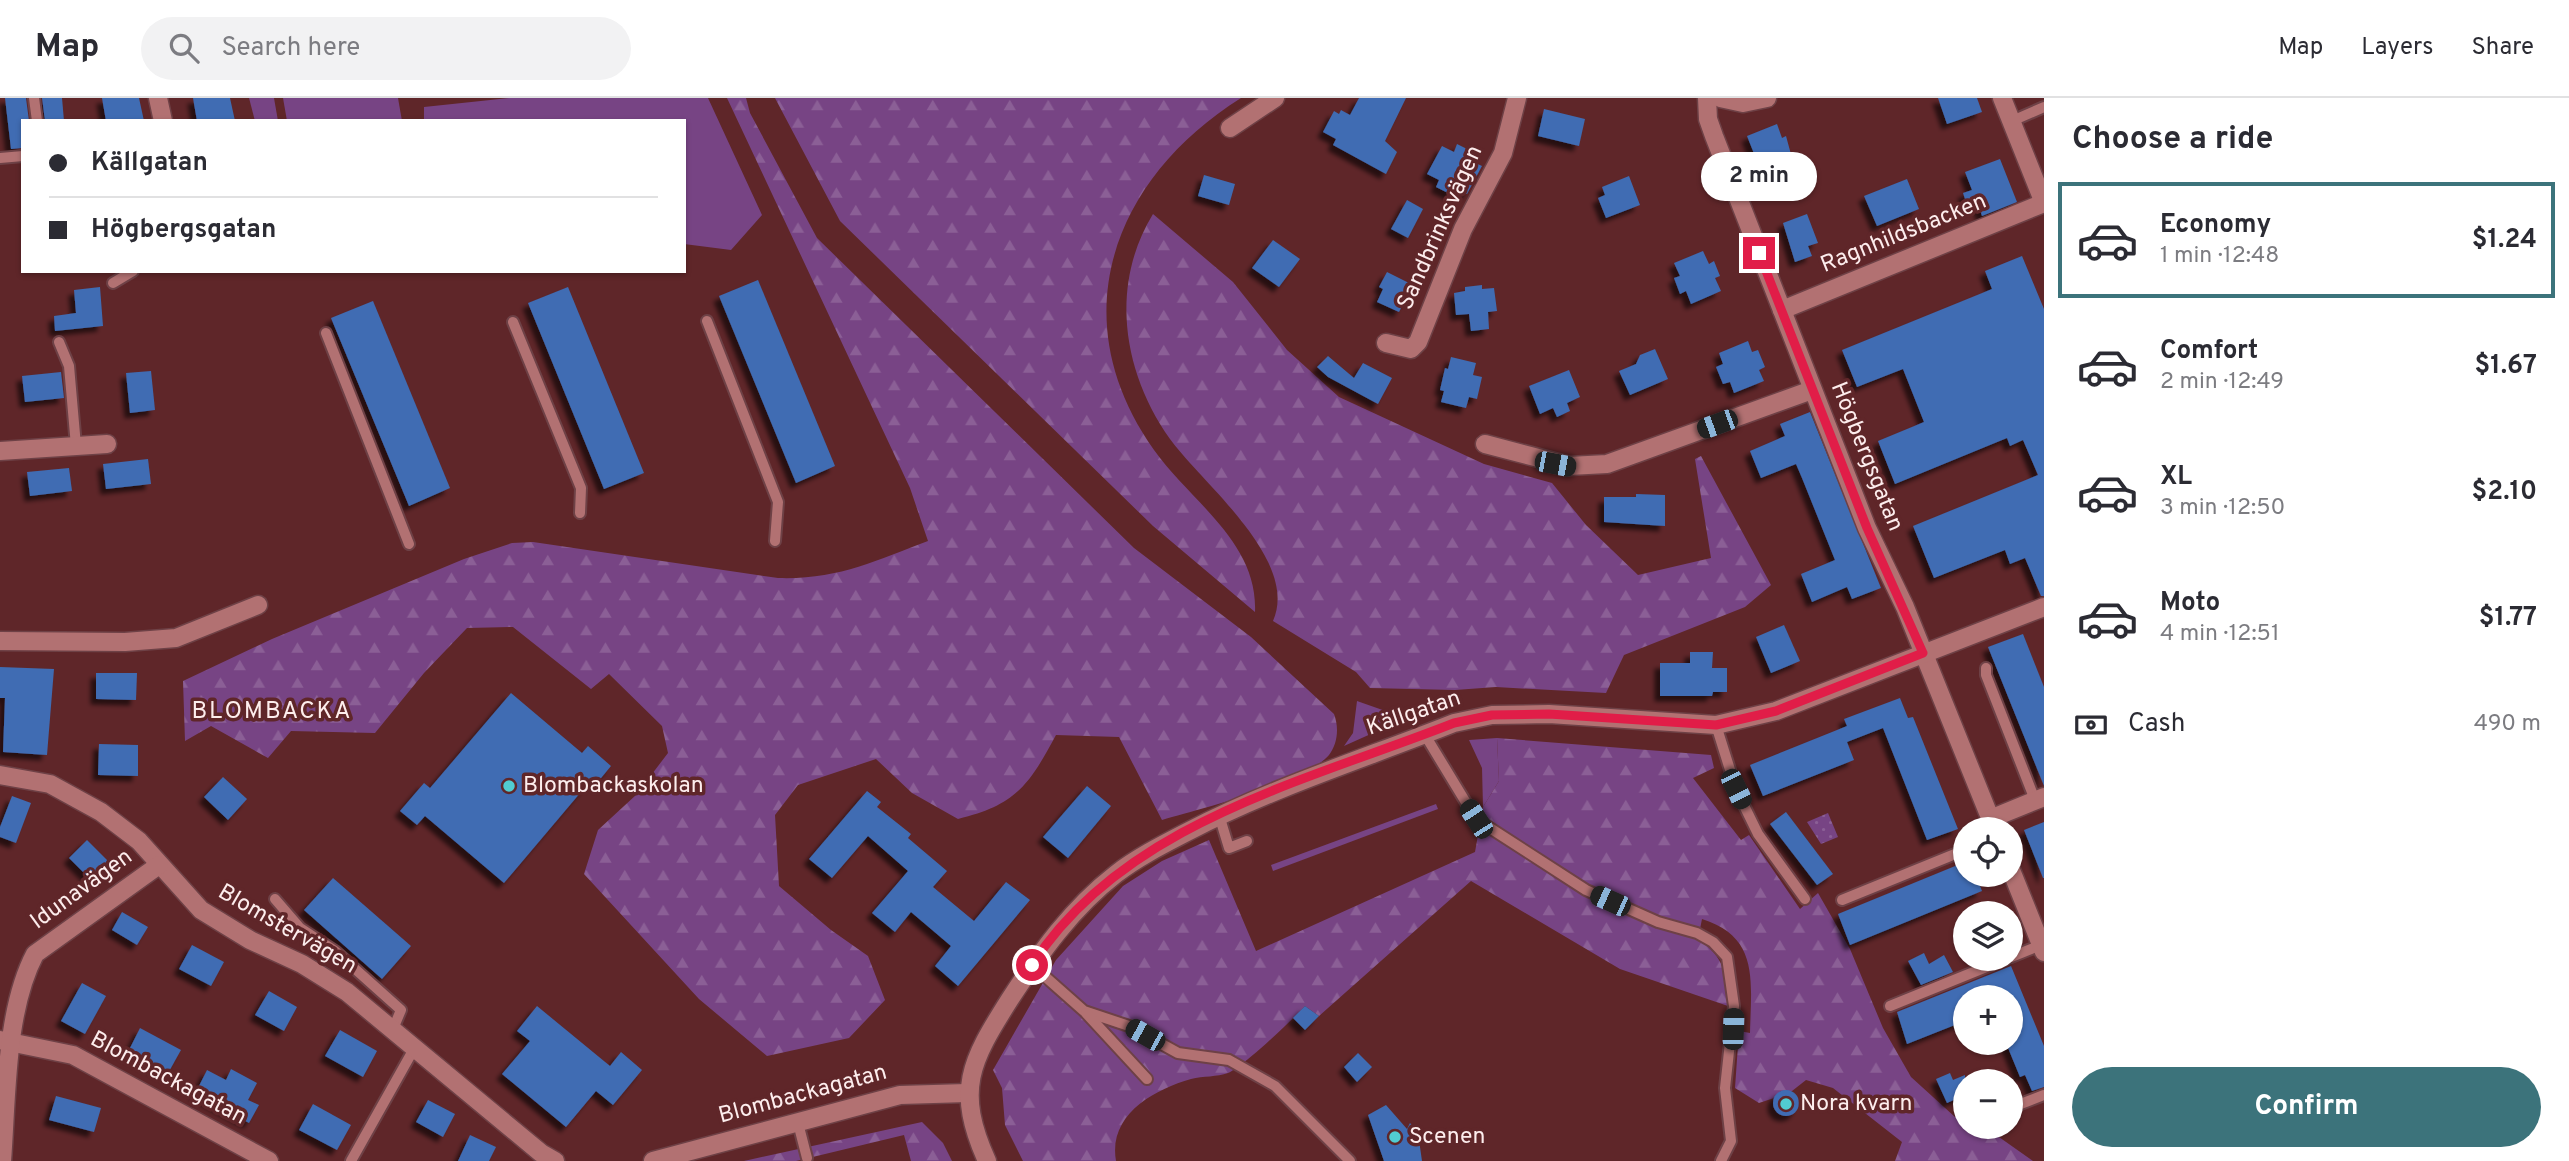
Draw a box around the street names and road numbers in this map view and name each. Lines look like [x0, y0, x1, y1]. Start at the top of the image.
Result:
street label: Sandbrinksvägen [1392, 141, 1490, 315]
street label: Ragnhildsbacken [1817, 188, 1991, 280]
street label: Högbergsgatan [1823, 378, 1909, 536]
street label: Källgatan [1363, 684, 1465, 744]
street label: Idunavägen [25, 843, 139, 937]
street label: Blomstervägen [212, 878, 362, 982]
street label: Blombackagatan [85, 1026, 251, 1132]
street label: Blombackagatan [716, 1059, 890, 1131]

